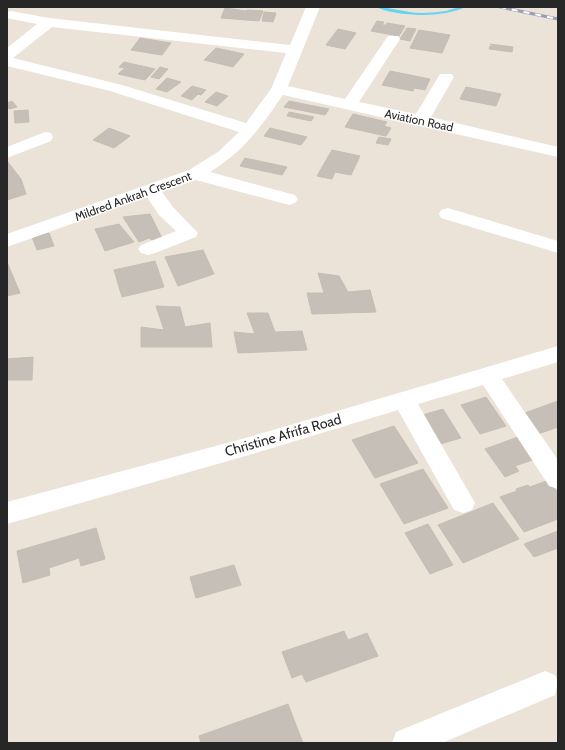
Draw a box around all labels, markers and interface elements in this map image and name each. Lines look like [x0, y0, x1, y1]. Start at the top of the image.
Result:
street label: Aviation Road [383, 105, 455, 135]
street label: Mildred Ankrah Crescent [73, 168, 193, 224]
street label: Christine Afrifa Road [223, 410, 343, 460]

